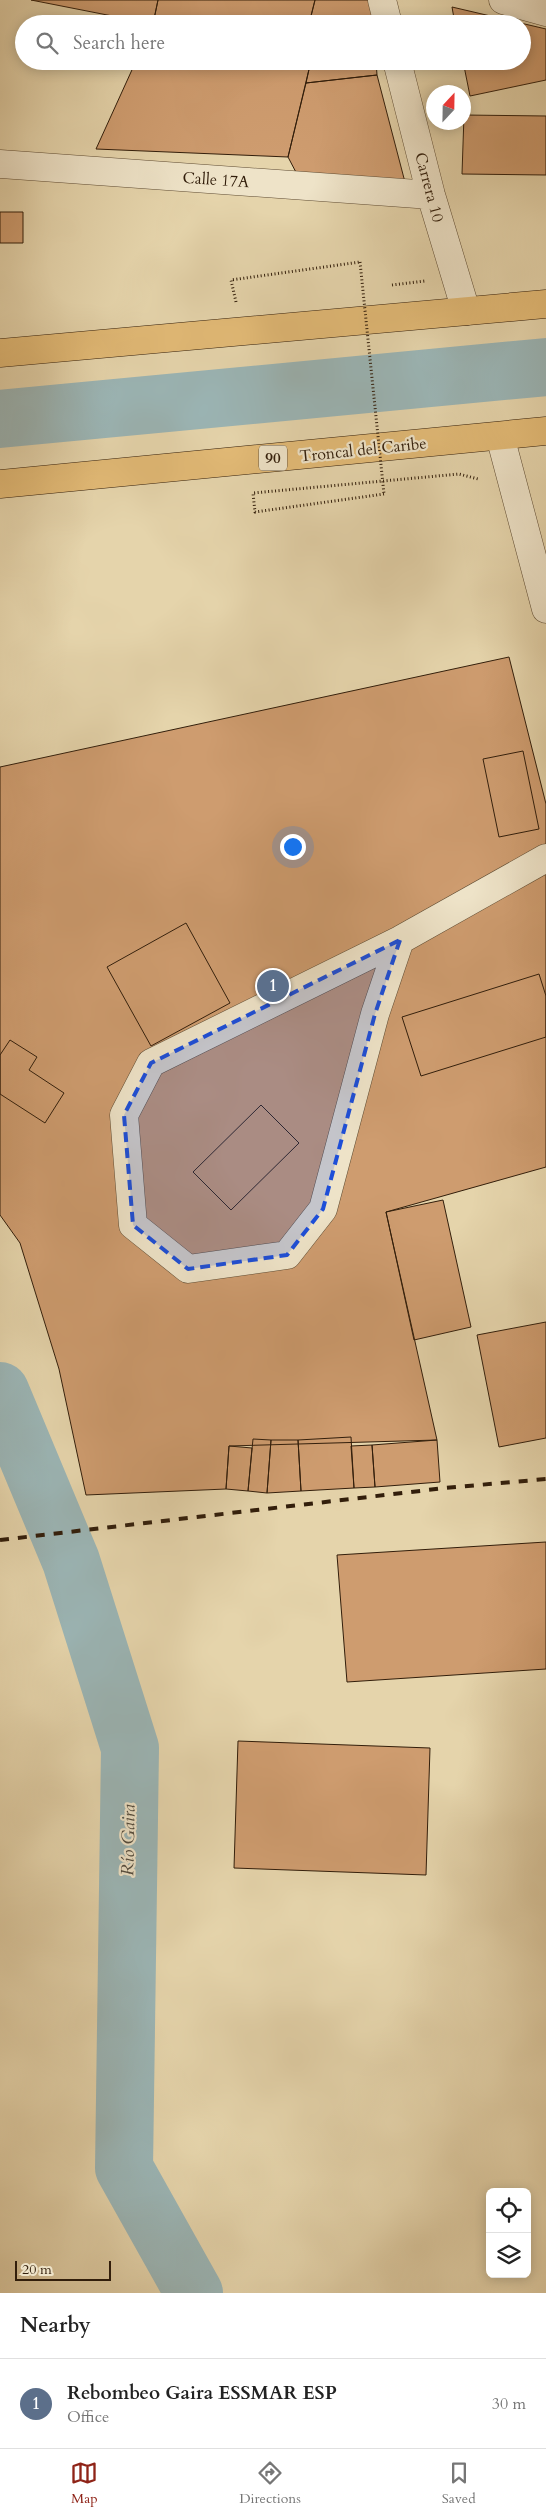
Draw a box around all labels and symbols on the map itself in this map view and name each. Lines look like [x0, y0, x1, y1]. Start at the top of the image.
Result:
north arrow [426, 85, 471, 130]
street label: Carrera 10 [409, 150, 449, 225]
street label: Calle 17A [182, 167, 251, 193]
street label: Troncal del Caribe [299, 432, 428, 468]
road number: 90 [259, 446, 287, 470]
your location [280, 834, 306, 860]
pin: 1 [257, 967, 289, 1005]
water label: Río Gaira [115, 1804, 142, 1876]
scale bar [15, 2258, 111, 2281]

